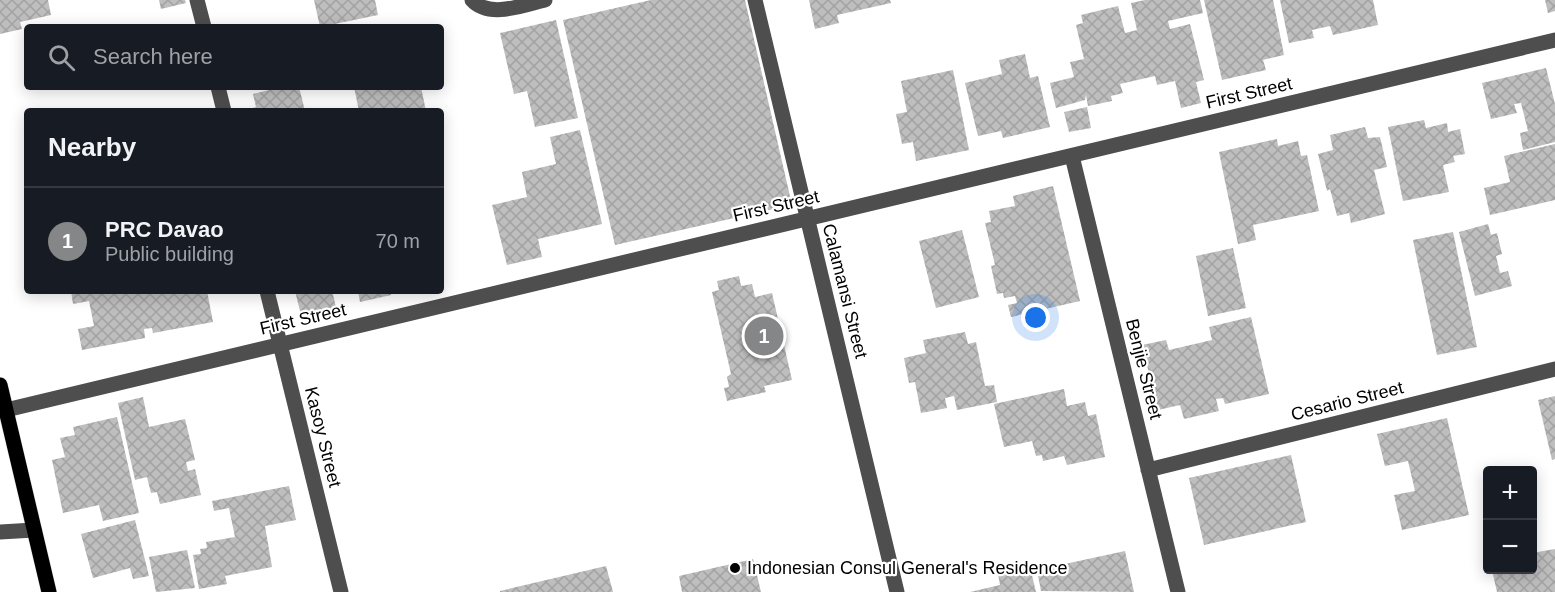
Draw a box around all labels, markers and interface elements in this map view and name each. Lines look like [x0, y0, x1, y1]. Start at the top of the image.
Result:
search box [24, 24, 444, 90]
icon: search [45, 41, 78, 74]
text: Search here [93, 44, 213, 69]
street label: First Street [1204, 73, 1294, 113]
text: Nearby [48, 132, 136, 162]
street label: First Street [731, 186, 821, 226]
text: PRC Davao [105, 217, 224, 242]
street label: Calamansi Street [819, 222, 871, 360]
text: 1 [62, 230, 73, 252]
text: 70 m [376, 230, 420, 252]
text: Public building [105, 243, 234, 265]
street label: First Street [258, 299, 348, 339]
your location [1021, 303, 1050, 332]
pin: 1 [744, 314, 783, 358]
street label: Benjie Street [1122, 317, 1166, 421]
street label: Cesario Street [1289, 377, 1405, 425]
street label: Kasoy Street [301, 385, 345, 489]
map controls [1483, 466, 1537, 574]
button: + [1483, 466, 1537, 520]
button: − [1483, 520, 1537, 574]
place label: Indonesian Consul General's Residence [747, 558, 1068, 578]
marker: Indonesian Consul General's Residence [728, 561, 742, 575]

